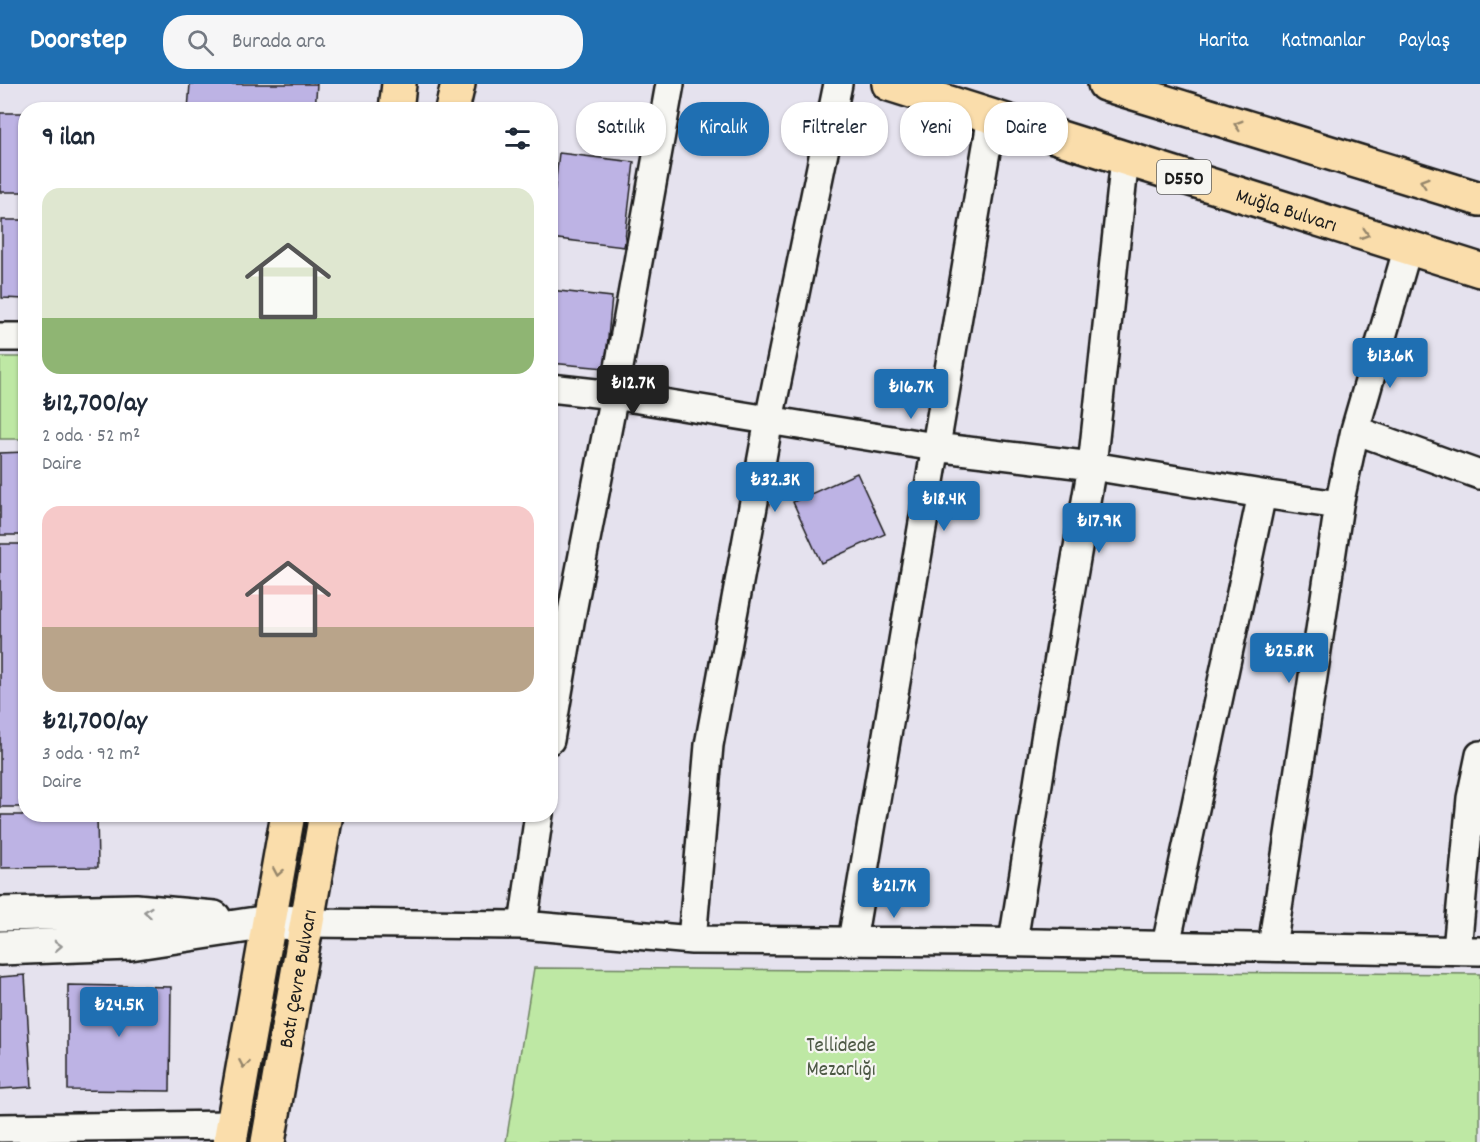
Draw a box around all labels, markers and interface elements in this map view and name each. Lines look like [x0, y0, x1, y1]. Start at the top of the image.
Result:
search box [163, 15, 583, 69]
text: Doorstep [30, 22, 127, 62]
icon: search [184, 26, 217, 59]
text: Burada ara [232, 27, 325, 58]
text: Harita [1198, 27, 1248, 57]
text: Katmanlar [1281, 27, 1365, 57]
text: Paylaş [1398, 27, 1450, 57]
chip: Satılık [576, 102, 666, 156]
chip: Kiralık [678, 102, 769, 156]
chip: Filtreler [781, 102, 888, 156]
chip: Yeni [900, 102, 972, 156]
chip: Daire [984, 102, 1068, 156]
text: 9 ilan [42, 120, 95, 157]
one-way arrow [1233, 120, 1243, 132]
icon: filters [501, 122, 534, 155]
road number: D550 [1157, 160, 1211, 194]
one-way arrow [1419, 177, 1430, 189]
street label: Muğla Bulvarı [1231, 182, 1340, 242]
icon: home [234, 227, 342, 335]
one-way arrow [1359, 227, 1370, 239]
pin: ₺13.6K [1341, 338, 1439, 389]
text: ₺13.6K [1367, 343, 1413, 371]
pin: ₺12.7K [584, 365, 682, 416]
pin: ₺16.7K [862, 369, 960, 420]
text: ₺12.7K [611, 370, 655, 398]
text: ₺16.7K [888, 374, 934, 402]
text: ₺12,700/ay [42, 386, 147, 423]
text: 2 oda · 52 m² [42, 423, 140, 451]
text: Daire [42, 451, 82, 479]
pin: ₺32.3K [726, 462, 824, 513]
text: ₺32.3K [750, 467, 800, 495]
pin: ₺18.4K [895, 481, 993, 532]
text: ₺18.4K [922, 486, 966, 514]
pin: ₺17.9K [1050, 503, 1148, 554]
text: ₺17.9K [1077, 508, 1121, 536]
icon: home [234, 545, 342, 653]
pin: ₺25.8K [1240, 633, 1338, 684]
text: ₺25.8K [1264, 638, 1314, 666]
text: ₺21,700/ay [42, 704, 147, 741]
text: 3 oda · 92 m² [42, 741, 140, 769]
text: Daire [42, 769, 82, 797]
one-way arrow [272, 867, 285, 877]
pin: ₺21.7K [845, 868, 943, 919]
text: ₺21.7K [872, 873, 916, 901]
one-way arrow [144, 906, 153, 919]
street label: Batı Çevre Bulvarı [273, 907, 327, 1051]
one-way arrow [54, 939, 63, 952]
pin: ₺24.5K [70, 987, 168, 1038]
text: ₺24.5K [94, 992, 144, 1020]
park label: Tellidede Mezarlığı [806, 1032, 876, 1086]
one-way arrow [238, 1059, 251, 1069]

